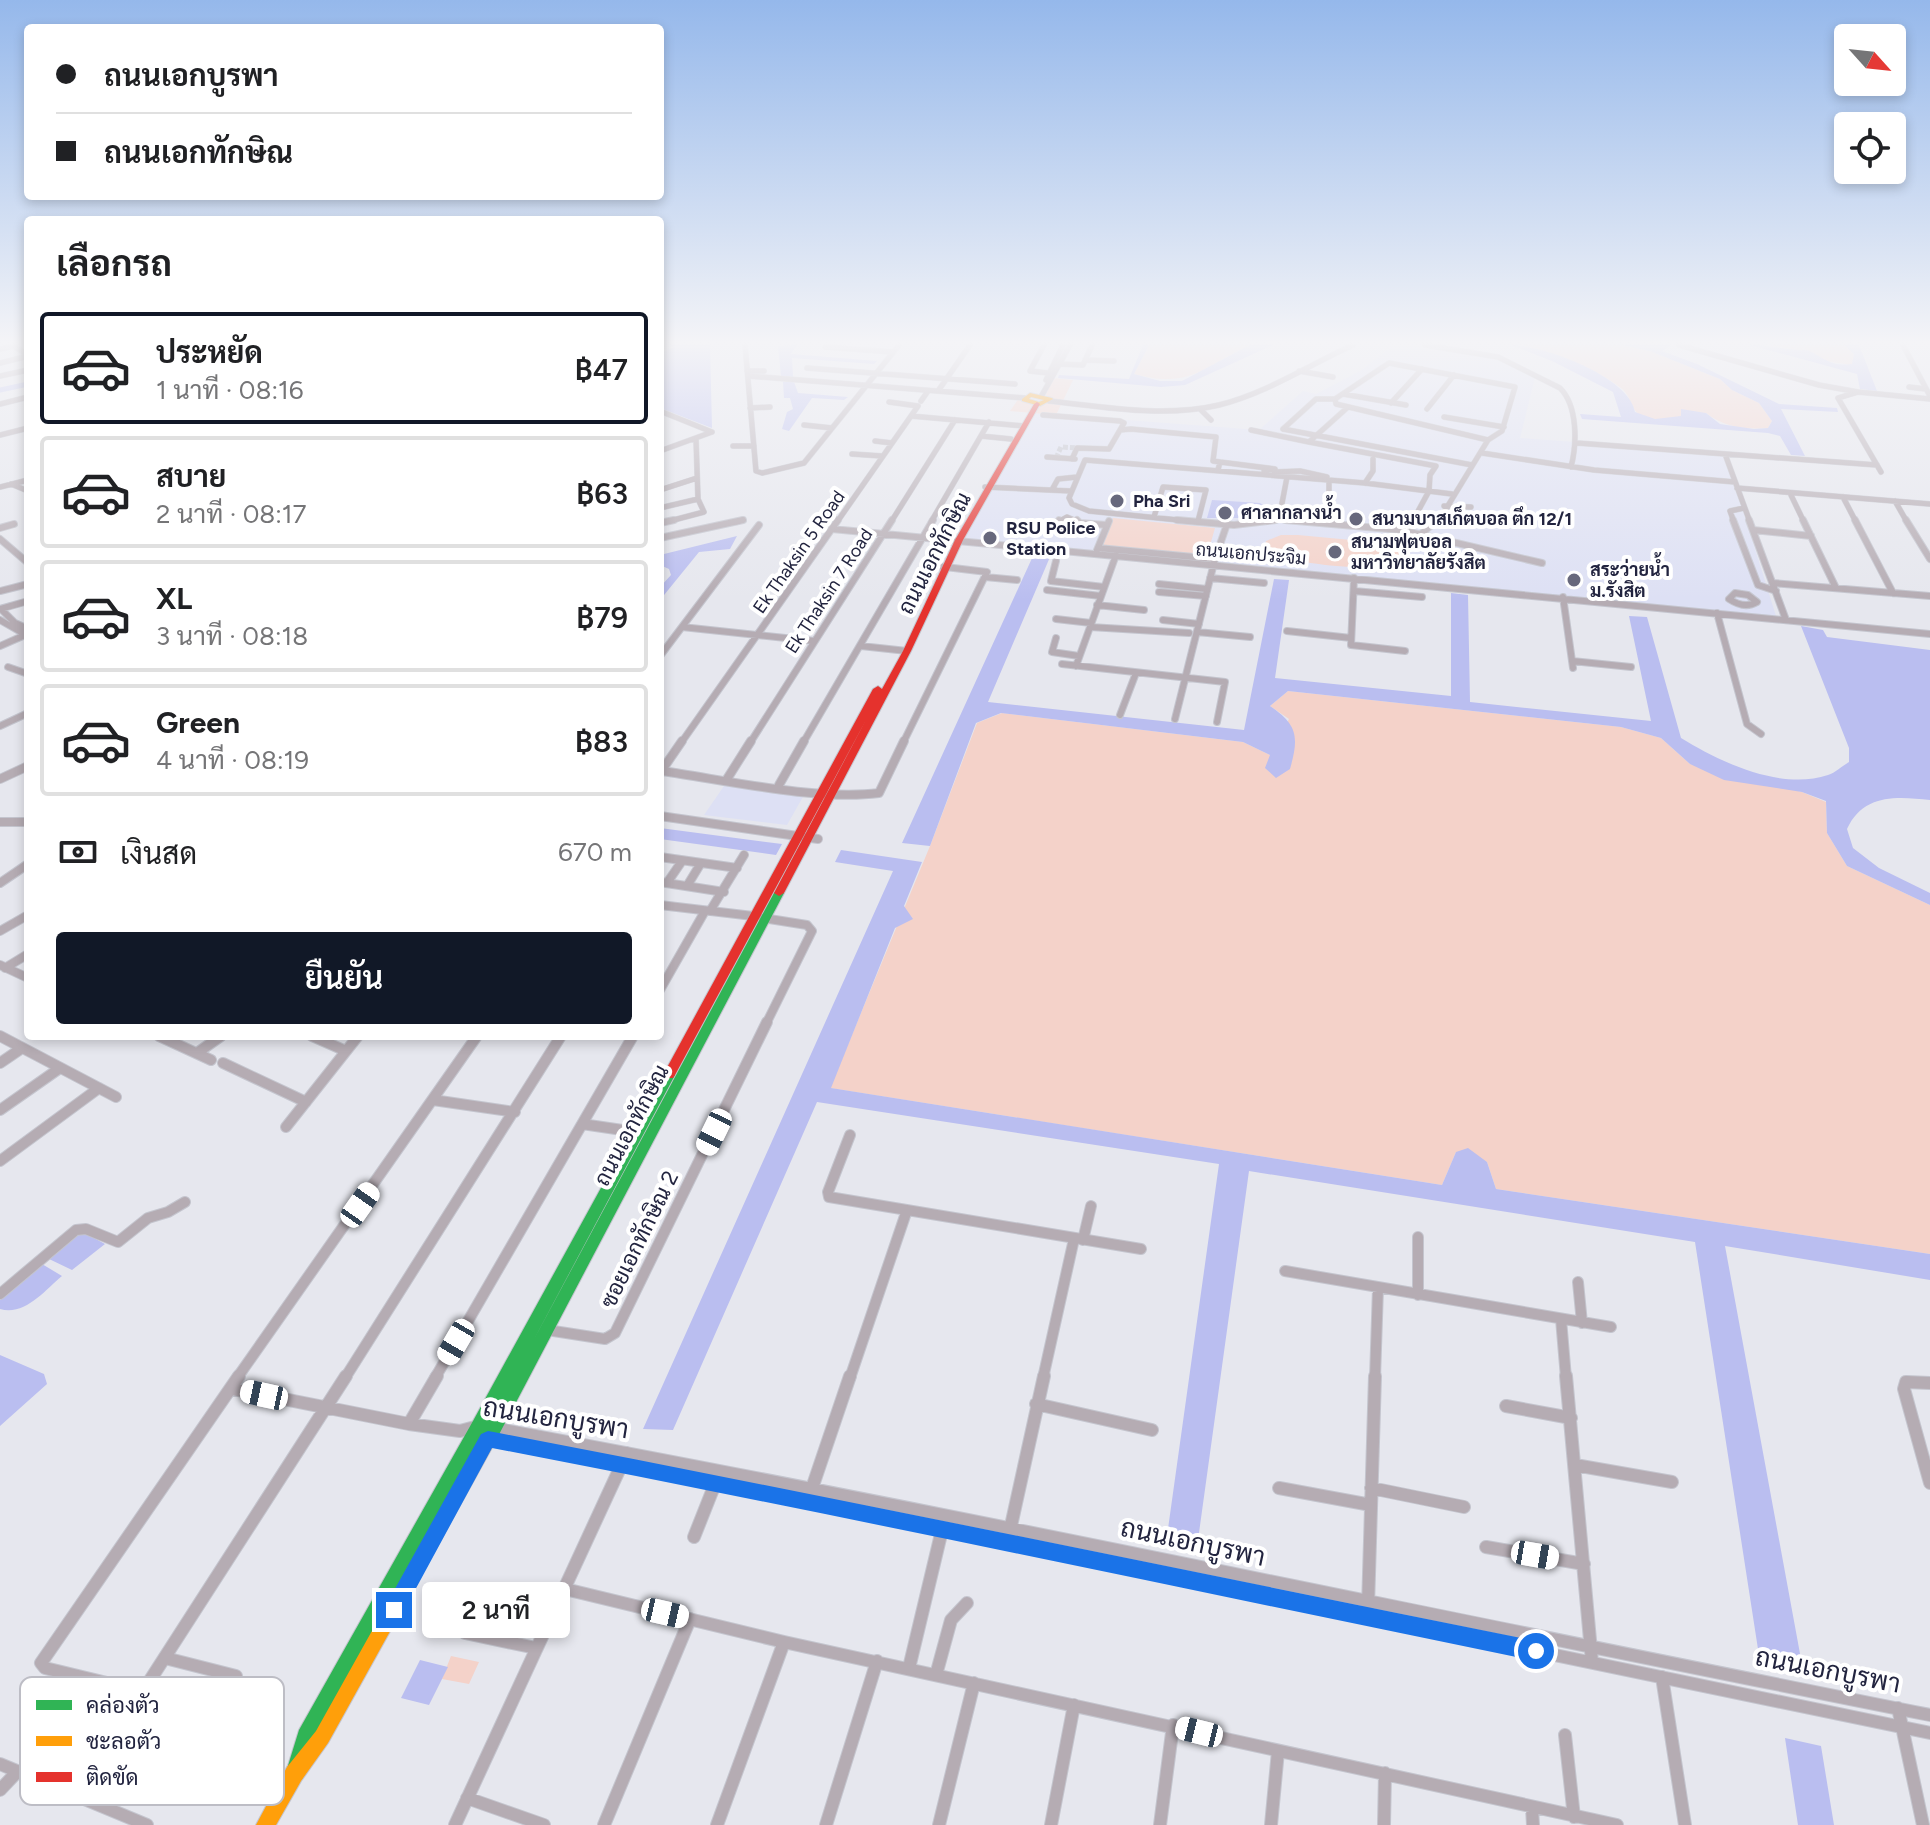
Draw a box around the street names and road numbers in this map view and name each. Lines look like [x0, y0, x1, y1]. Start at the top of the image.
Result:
street label: Ek Thaksin 5 Road [748, 486, 850, 618]
street label: ถนนเอกทักษิณ [892, 488, 977, 619]
street label: Ek Thaksin 7 Road [780, 524, 878, 658]
street label: ถนนเอกประจิม [1195, 538, 1307, 570]
street label: ถนนเอกทักษิณ [588, 1060, 675, 1191]
street label: ซอยเอกทักษิณ 2 [595, 1166, 684, 1312]
street label: ถนนเอกบูรพา [480, 1391, 631, 1447]
street label: ถนนเอกบูรพา [1117, 1511, 1268, 1575]
street label: ถนนเอกบูรพา [1752, 1640, 1903, 1702]

